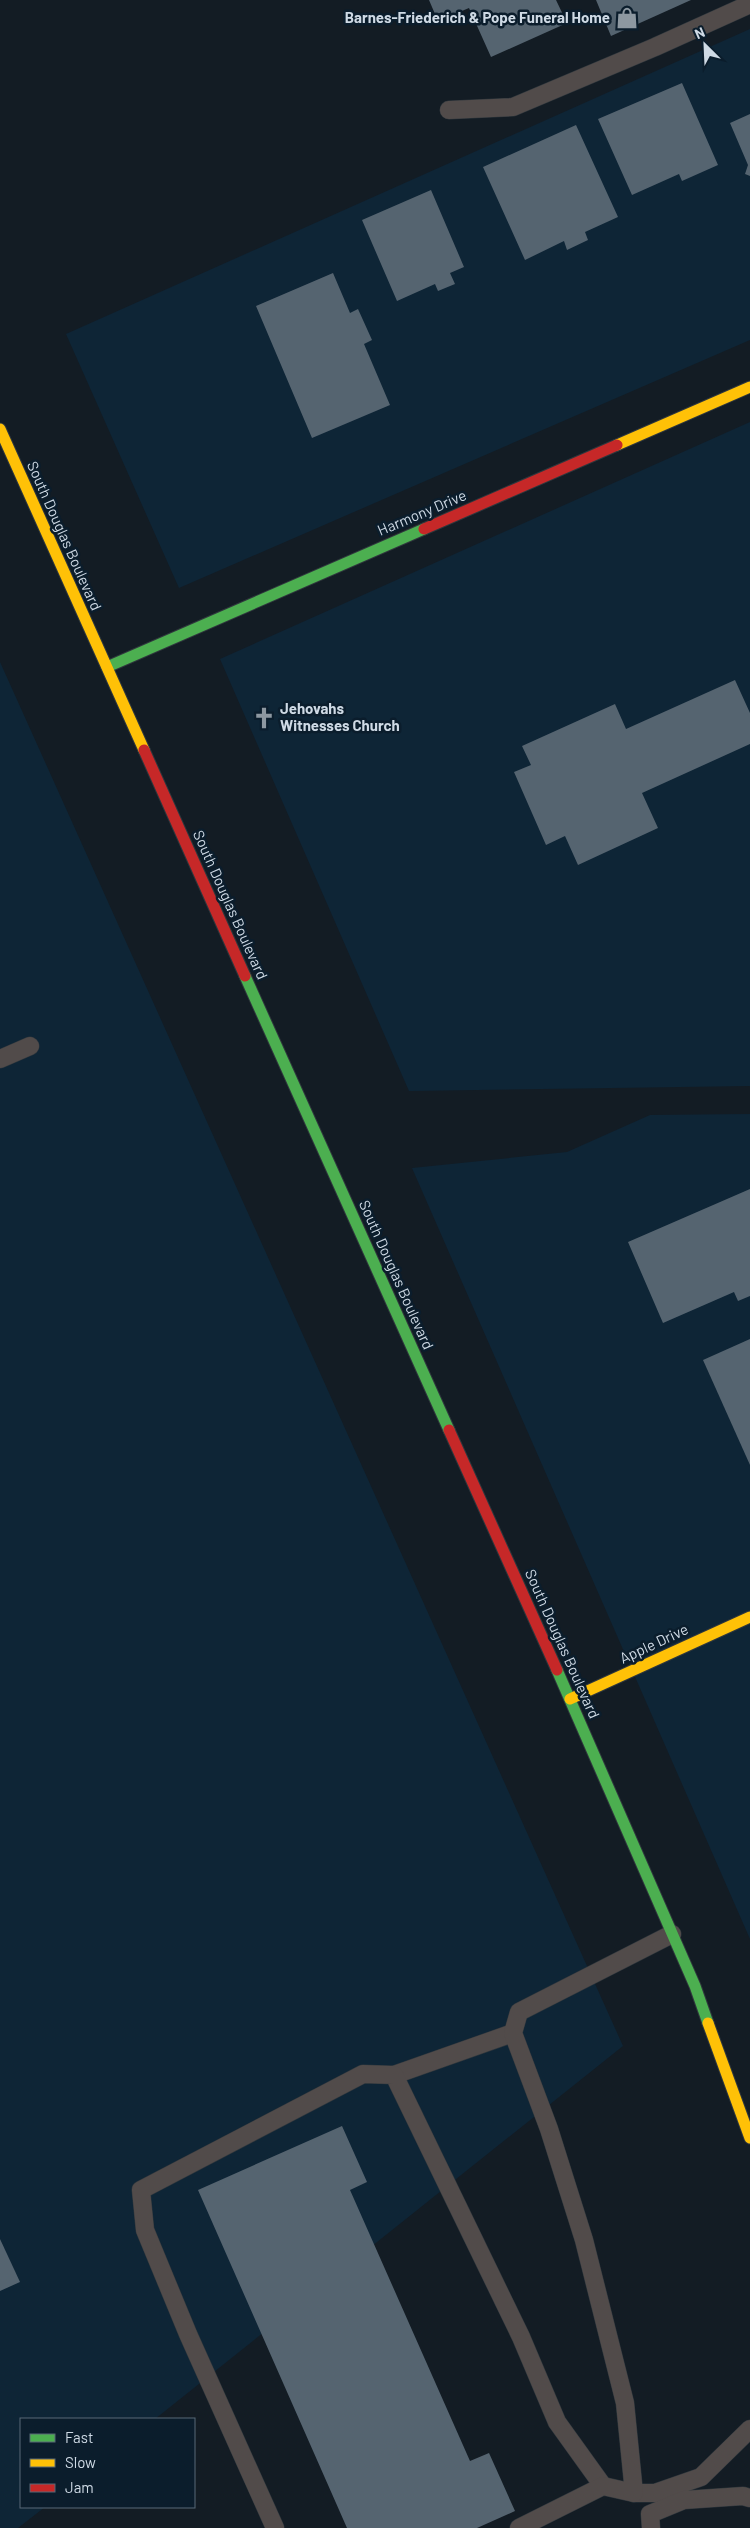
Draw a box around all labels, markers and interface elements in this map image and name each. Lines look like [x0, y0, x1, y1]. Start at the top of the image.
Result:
shop icon: Barnes-Friederich & Pope Funeral Home [614, 5, 640, 31]
place label: Barnes-Friederich & Pope Funeral Home [345, 8, 610, 26]
north arrow [680, 20, 730, 70]
text: N [692, 23, 707, 42]
street label: South Douglas Boulevard [24, 458, 106, 613]
street label: Harmony Drive [375, 485, 469, 539]
place label: Jehovahs Witnesses Church [280, 699, 400, 734]
church icon: Jehovahs Witnesses Church [251, 705, 277, 731]
street label: South Douglas Boulevard [190, 827, 272, 982]
street label: South Douglas Boulevard [356, 1197, 438, 1352]
street label: South Douglas Boulevard [522, 1566, 604, 1721]
street label: Apple Drive [616, 1619, 691, 1667]
legend [20, 2418, 195, 2508]
text: Fast [65, 2428, 93, 2446]
text: Slow [65, 2453, 96, 2471]
text: Jam [65, 2478, 94, 2496]

